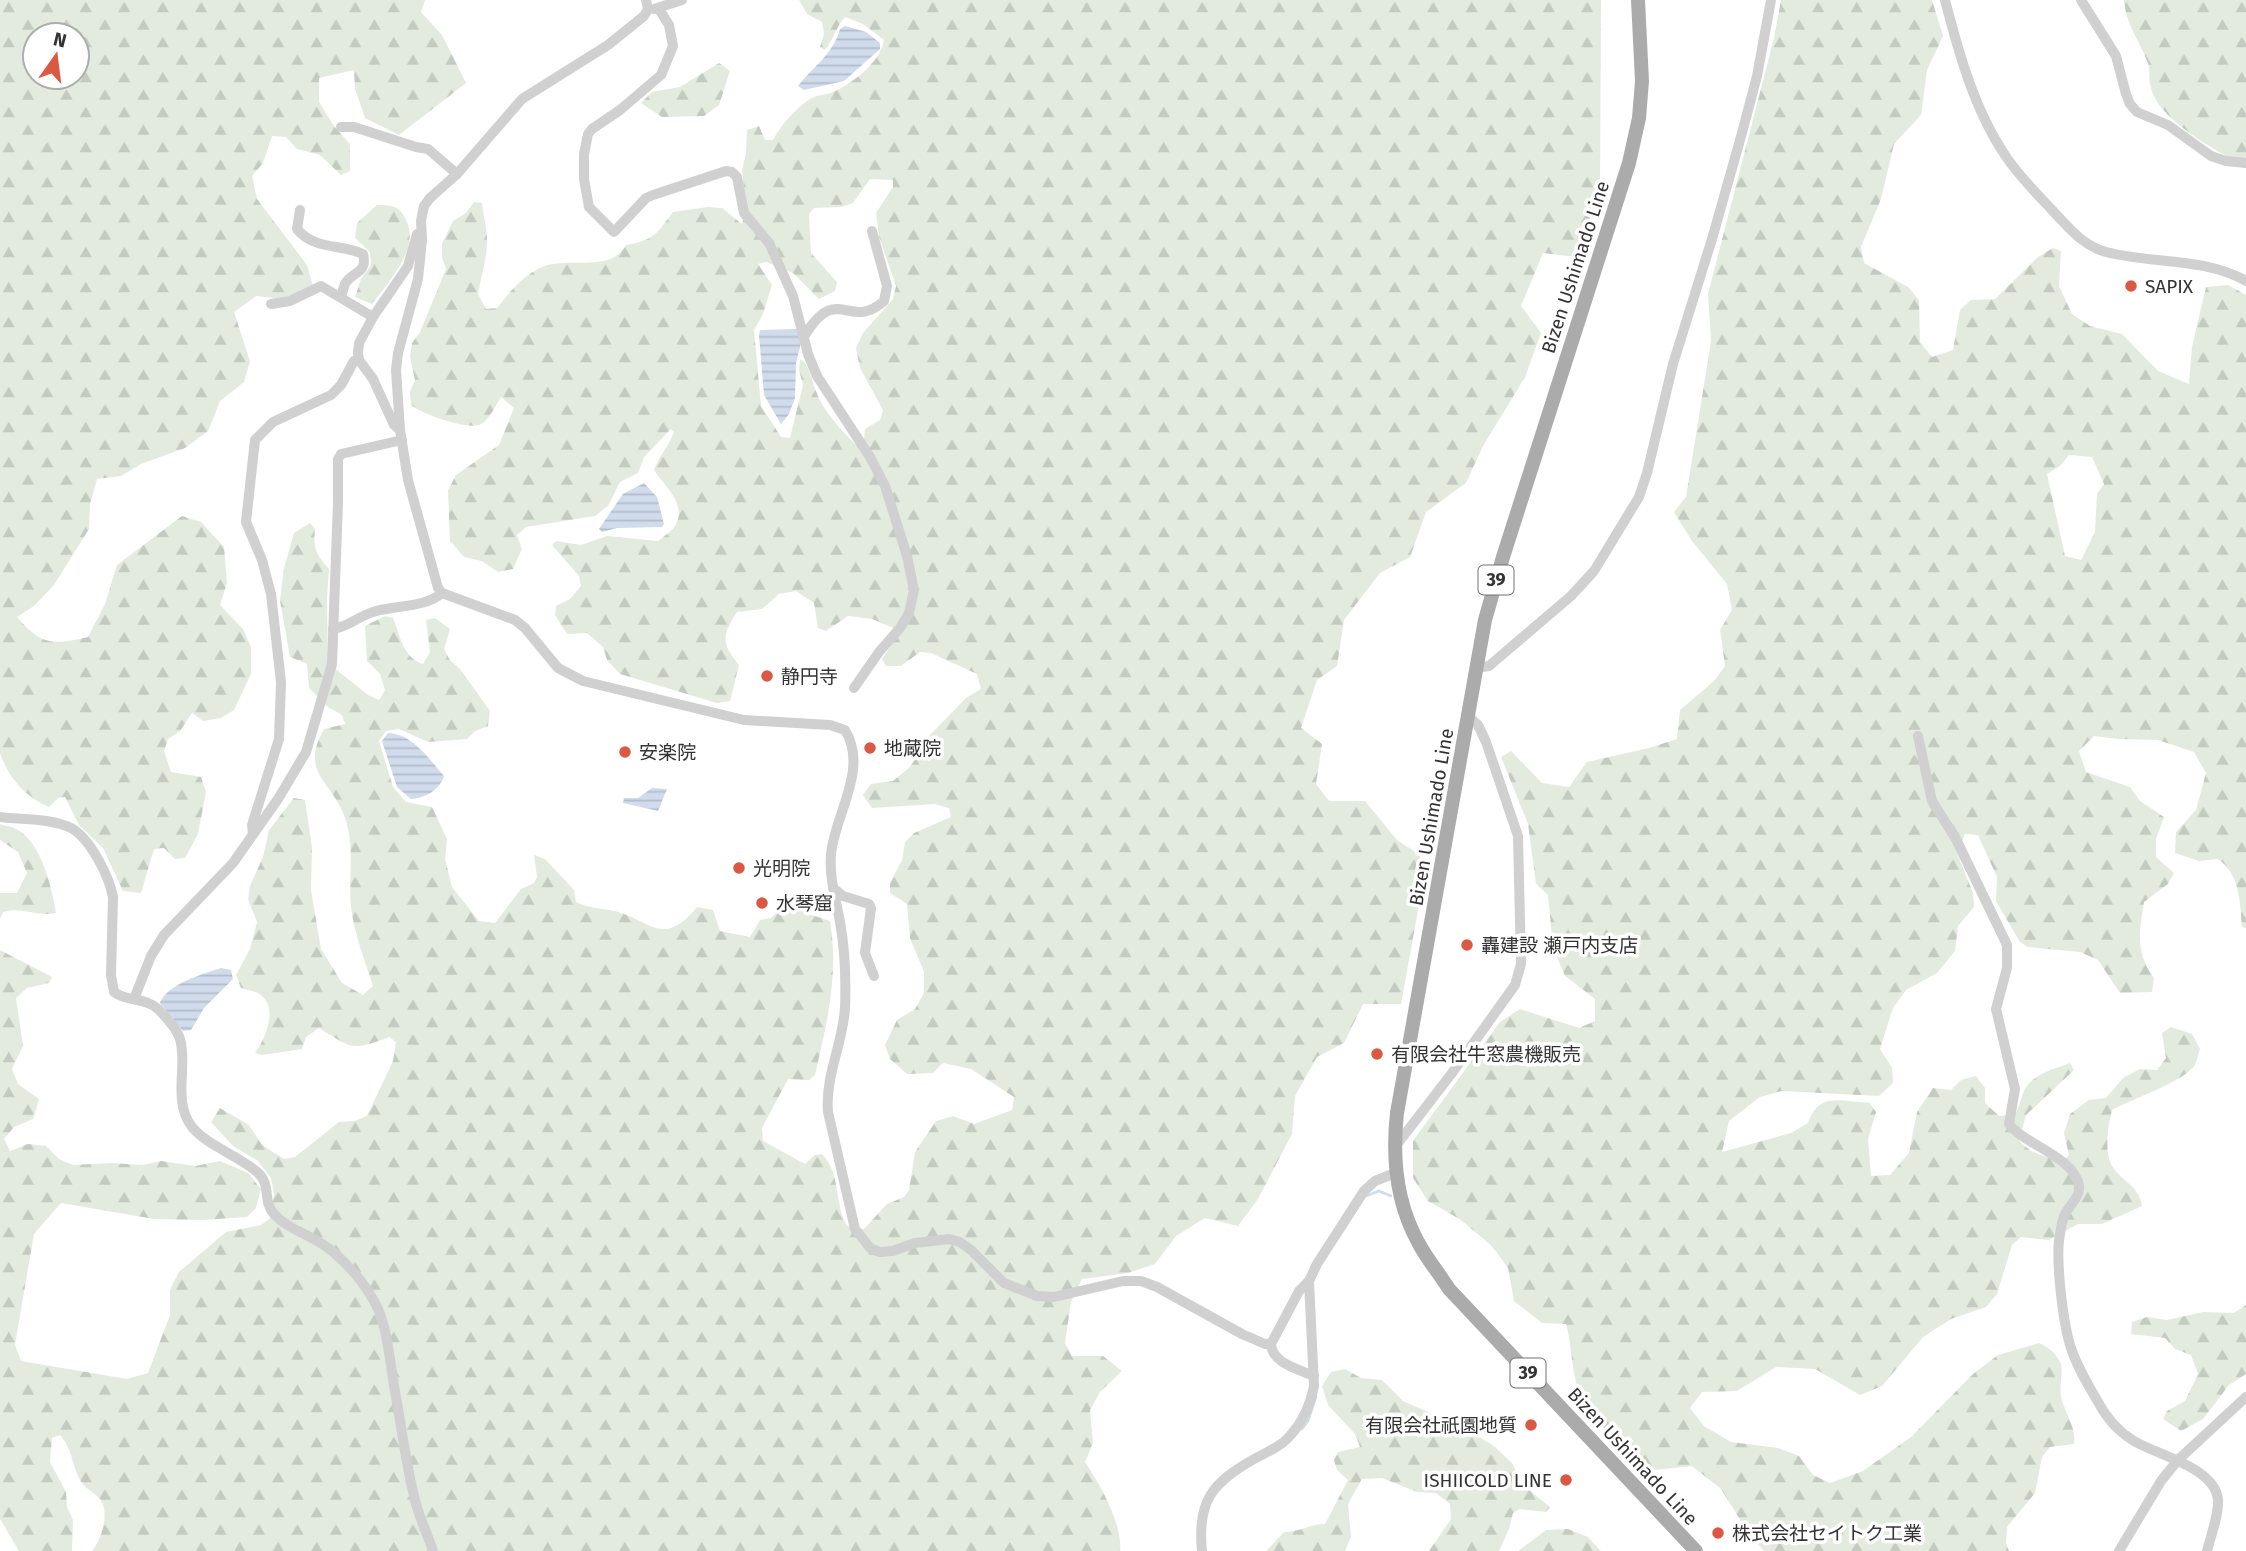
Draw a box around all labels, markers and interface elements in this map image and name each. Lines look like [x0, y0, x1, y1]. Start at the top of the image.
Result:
north arrow [21, 21, 91, 91]
text: N [51, 27, 69, 53]
street label: Bizen Ushimado Line [1537, 178, 1614, 356]
place label: SAPIX [2145, 275, 2194, 298]
marker: SAPIX [2123, 278, 2139, 294]
road number: 39 [1478, 566, 1514, 594]
place label: 静円寺 [781, 665, 838, 688]
marker: 静円寺 [759, 668, 775, 684]
street label: Bizen Ushimado Line [1405, 727, 1458, 908]
place label: 地蔵院 [884, 737, 941, 760]
marker: 地蔵院 [862, 740, 878, 756]
place label: 安楽院 [639, 741, 696, 764]
marker: 安楽院 [617, 744, 633, 760]
place label: 光明院 [753, 857, 810, 880]
marker: 光明院 [731, 860, 747, 876]
place label: 水琴窟 [776, 892, 833, 915]
marker: 水琴窟 [754, 895, 770, 911]
place label: 轟建設 瀬戸内支店 [1481, 934, 1638, 957]
marker: 轟建設 瀬戸内支店 [1459, 937, 1475, 953]
place label: 有限会社牛窓農機販売 [1391, 1043, 1581, 1066]
marker: 有限会社牛窓農機販売 [1369, 1046, 1385, 1062]
road number: 39 [1510, 1358, 1546, 1388]
street label: Bizen Ushimado Line [1563, 1383, 1702, 1530]
place label: 有限会社祇園地質 [1365, 1414, 1517, 1437]
marker: 有限会社祇園地質 [1523, 1417, 1539, 1433]
place label: ISHIICOLD LINE [1424, 1469, 1552, 1492]
marker: ISHIICOLD LINE [1558, 1472, 1574, 1488]
place label: 株式会社セイトク工業 [1732, 1522, 1922, 1545]
marker: 株式会社セイトク工業 [1710, 1525, 1726, 1541]

